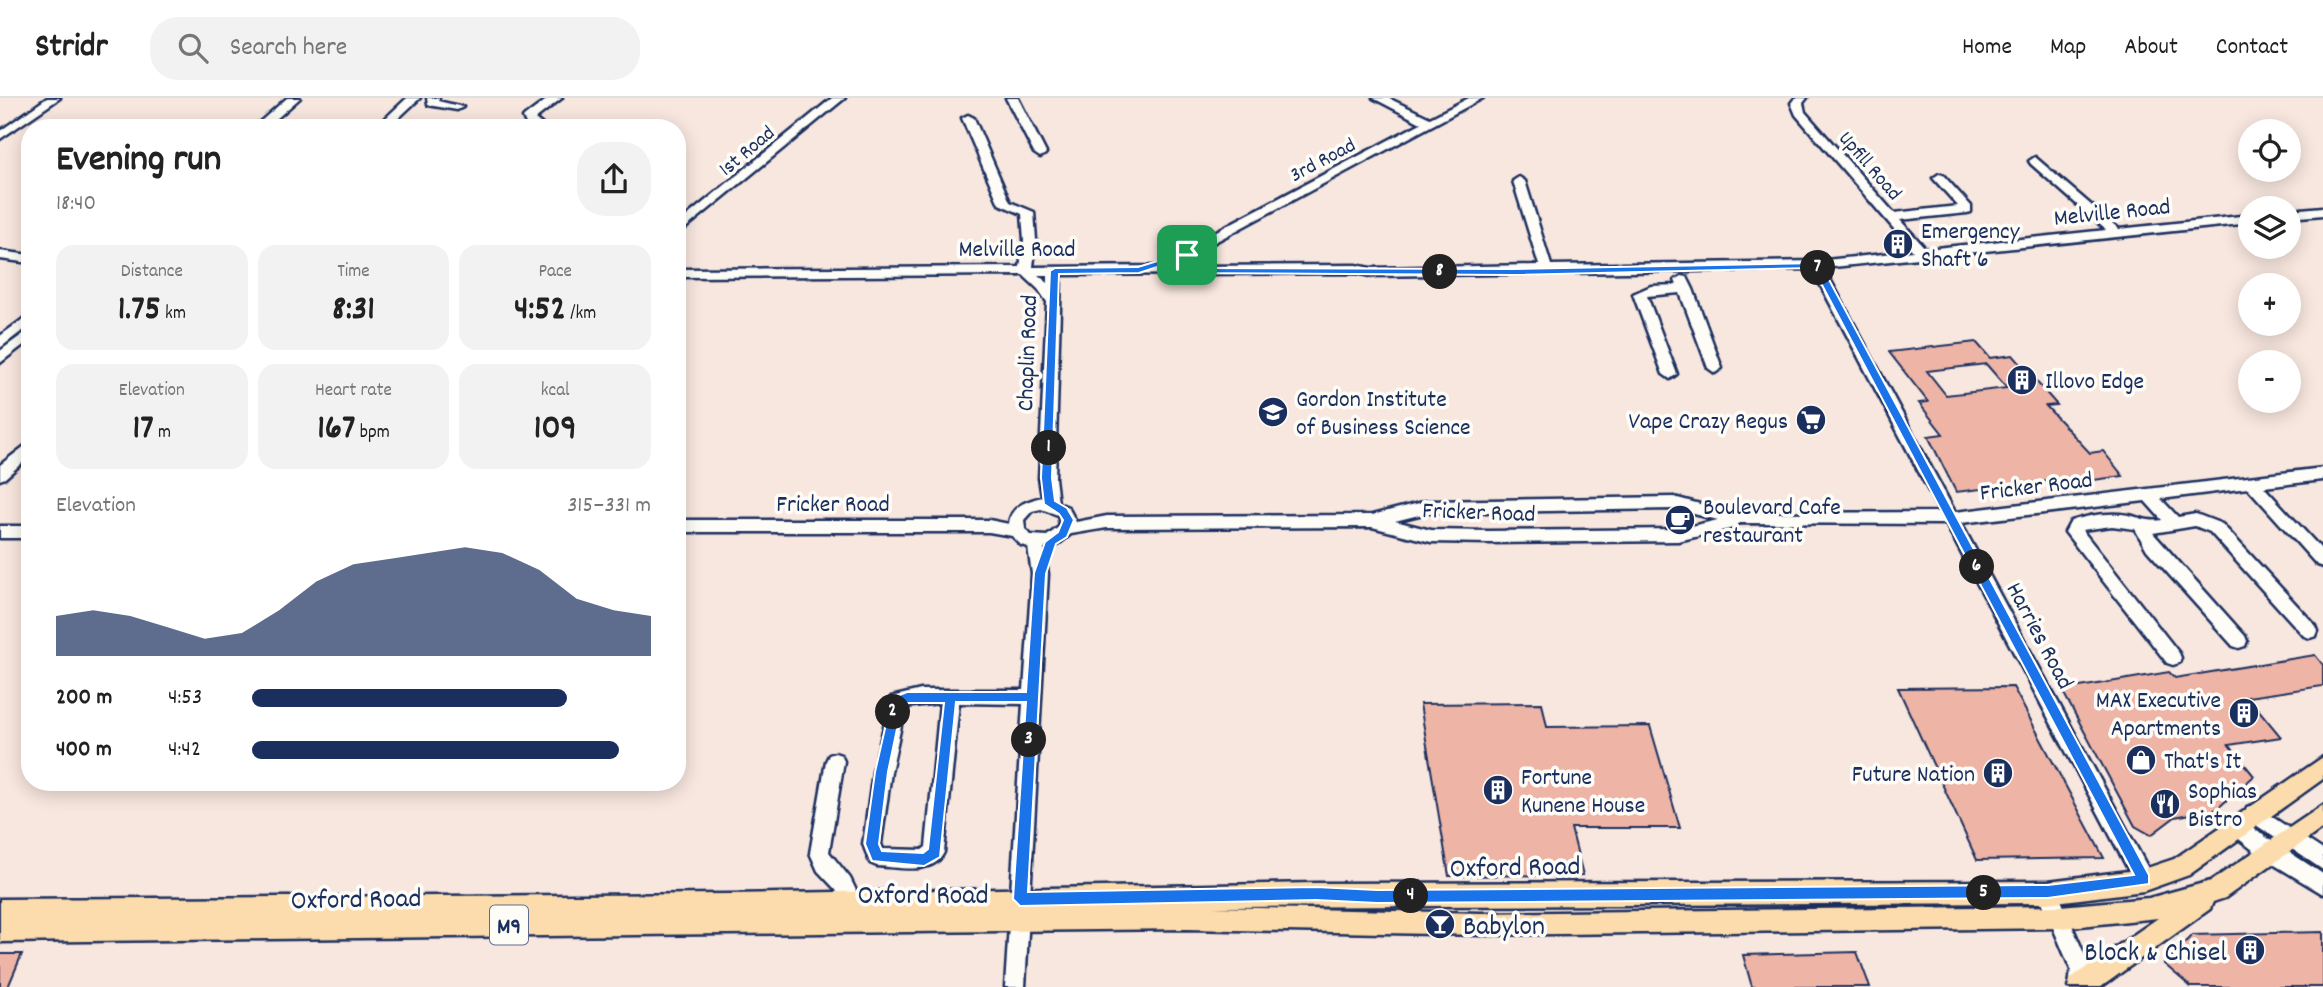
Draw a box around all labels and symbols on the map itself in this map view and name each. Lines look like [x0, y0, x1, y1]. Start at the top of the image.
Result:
street label: 1st Road [713, 120, 783, 185]
street label: Upfill Road [1830, 126, 1907, 208]
street label: 3rd Road [1285, 132, 1362, 192]
street label: Melville Road [2052, 191, 2172, 237]
place label: Emergency Shaft 6 [1921, 216, 2021, 278]
pin [1157, 225, 1217, 285]
building icon: Emergency Shaft 6 [1881, 227, 1915, 261]
street label: Melville Road [958, 234, 1076, 268]
pin: 7 [1800, 250, 1836, 286]
pin: 8 [1422, 254, 1458, 290]
street label: Chaplin Road [1010, 294, 1048, 412]
building icon: Illovo Edge [2005, 363, 2039, 397]
place label: Illovo Edge [2045, 366, 2144, 400]
place label: Gordon Institute of Business Science [1296, 384, 1471, 446]
school or university icon: Gordon Institute of Business Science [1256, 395, 1290, 429]
supermarket icon: Vape Crazy Regus [1794, 403, 1828, 437]
place label: Vape Crazy Regus [1629, 406, 1788, 440]
pin: 1 [1032, 430, 1066, 466]
street label: Fricker Road [1978, 464, 2095, 512]
street label: Fricker Road [776, 489, 890, 523]
place label: Boulevard Cafe restaurant [1703, 492, 1841, 554]
street label: Fricker Road [1422, 495, 1536, 533]
cafe icon: Boulevard Cafe restaurant [1663, 503, 1697, 537]
pin: 6 [1960, 550, 1994, 584]
street label: Harries Road [1996, 577, 2081, 696]
place label: MAX Executive Apartments [2096, 685, 2221, 747]
pin: 2 [876, 694, 910, 730]
building icon: MAX Executive Apartments [2227, 696, 2261, 730]
pin: 3 [1012, 722, 1046, 758]
shop icon: That's It [2124, 743, 2158, 777]
place label: That's It [2164, 746, 2241, 780]
building icon: Future Nation [1981, 756, 2015, 790]
place label: Future Nation [1852, 759, 1975, 793]
place label: Fortune Kunene House [1521, 762, 1645, 824]
building icon: Fortune Kunene House [1481, 773, 1515, 807]
place label: Sophias Bistro [2188, 776, 2257, 838]
restaurant icon: Sophias Bistro [2148, 787, 2182, 821]
street label: Oxford Road [1449, 849, 1581, 891]
pin: 5 [1966, 876, 2002, 910]
street label: Oxford Road [857, 878, 989, 918]
pin: 4 [1394, 878, 1428, 914]
street label: Oxford Road [290, 881, 422, 923]
road number: M9 [490, 905, 528, 944]
bar icon: Babylon [1423, 907, 1457, 941]
place label: Babylon [1463, 909, 1545, 949]
building icon: Block & Chisel [2233, 933, 2267, 967]
place label: Block & Chisel [2084, 935, 2227, 975]

